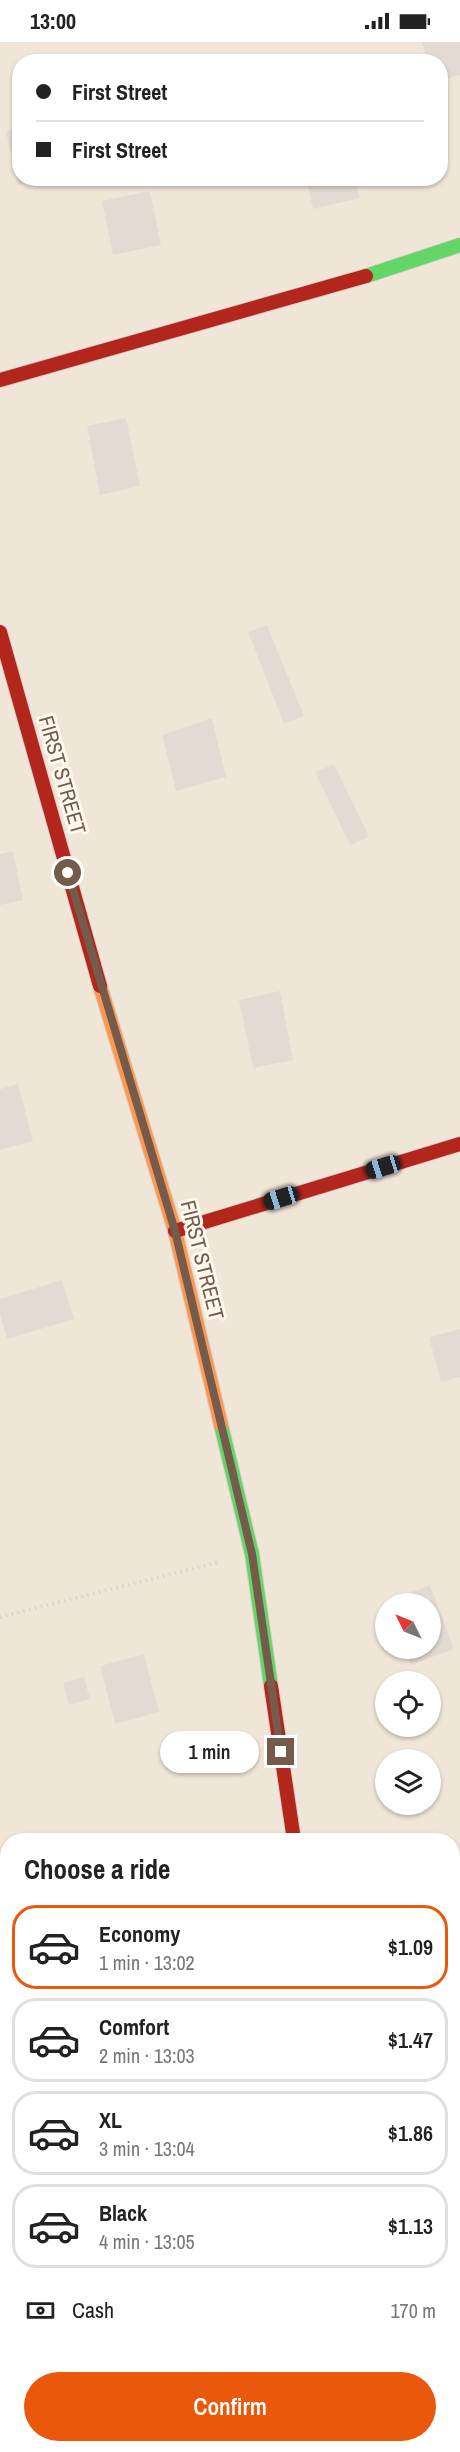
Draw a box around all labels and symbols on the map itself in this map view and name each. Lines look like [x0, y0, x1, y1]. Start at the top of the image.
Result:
street label: FIRST STREET [32, 712, 93, 838]
route start [54, 859, 81, 886]
car [363, 1153, 403, 1181]
car [261, 1184, 301, 1212]
street label: FIRST STREET [174, 1197, 231, 1323]
north arrow [375, 1593, 441, 1659]
callout: 1 min [161, 1731, 260, 1773]
route end [267, 1738, 294, 1765]

